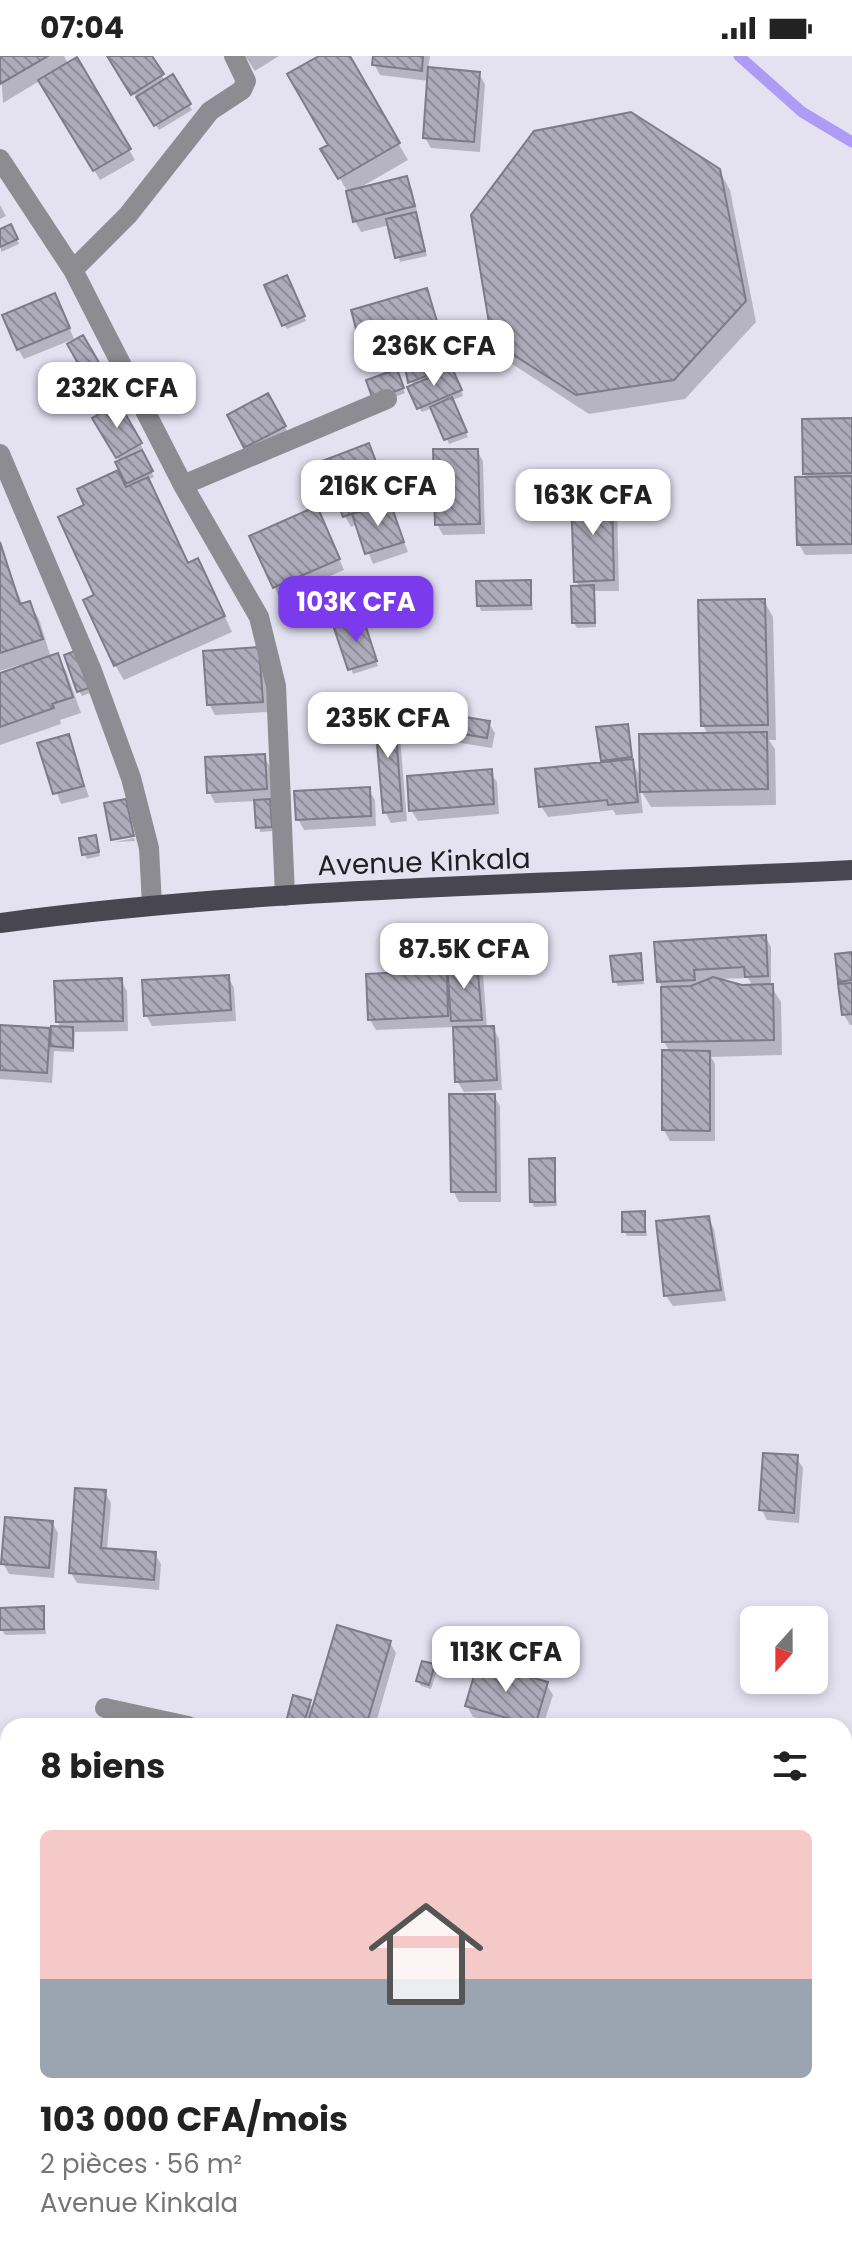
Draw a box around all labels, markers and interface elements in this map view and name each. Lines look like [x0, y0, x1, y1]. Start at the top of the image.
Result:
text: 07:04 [40, 6, 124, 49]
pin: 236K CFA [351, 320, 517, 388]
text: 236K CFA [372, 328, 496, 364]
pin: 232K CFA [34, 362, 200, 430]
text: 232K CFA [56, 370, 178, 406]
pin: 216K CFA [295, 460, 461, 528]
text: 216K CFA [319, 468, 437, 504]
pin: 163K CFA [510, 469, 676, 537]
text: 163K CFA [534, 477, 652, 513]
pin: 103K CFA [273, 576, 439, 644]
text: 103K CFA [296, 584, 416, 620]
pin: 235K CFA [305, 692, 471, 760]
text: 235K CFA [326, 700, 450, 736]
street label: Avenue Kinkala [317, 839, 531, 885]
pin: 87.5K CFA [372, 923, 556, 991]
text: 87.5K CFA [398, 931, 530, 967]
north arrow [740, 1606, 828, 1694]
map controls [740, 1606, 828, 1694]
pin: 113K CFA [423, 1626, 589, 1694]
text: 113K CFA [450, 1634, 562, 1670]
text: 8 biens [40, 1742, 165, 1790]
icon: filters [768, 1744, 812, 1788]
icon: home [354, 1882, 498, 2026]
text: 103 000 CFA/mois [40, 2095, 348, 2143]
text: 2 pièces · 56 m² [40, 2146, 242, 2182]
text: Avenue Kinkala [40, 2185, 238, 2221]

